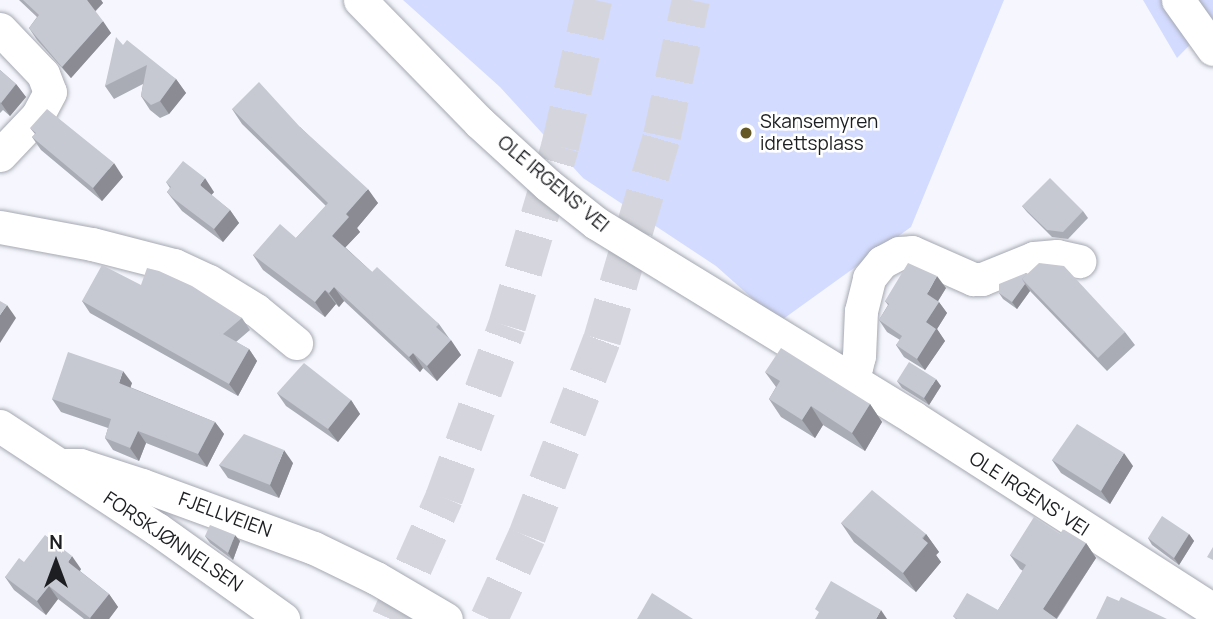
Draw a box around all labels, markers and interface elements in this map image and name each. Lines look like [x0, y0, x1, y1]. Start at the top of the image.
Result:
place label: Skansemyren idrettsplass [760, 111, 878, 155]
marker: Skansemyren idrettsplass [738, 125, 754, 141]
street label: OLE IRGENS' VEI [493, 131, 613, 237]
street label: OLE IRGENS' VEI [965, 447, 1093, 541]
street label: FORSKJØNNELSEN [99, 487, 247, 597]
street label: FJELLVEIEN [175, 488, 275, 542]
north arrow [21, 528, 91, 598]
text: N [49, 529, 63, 555]

